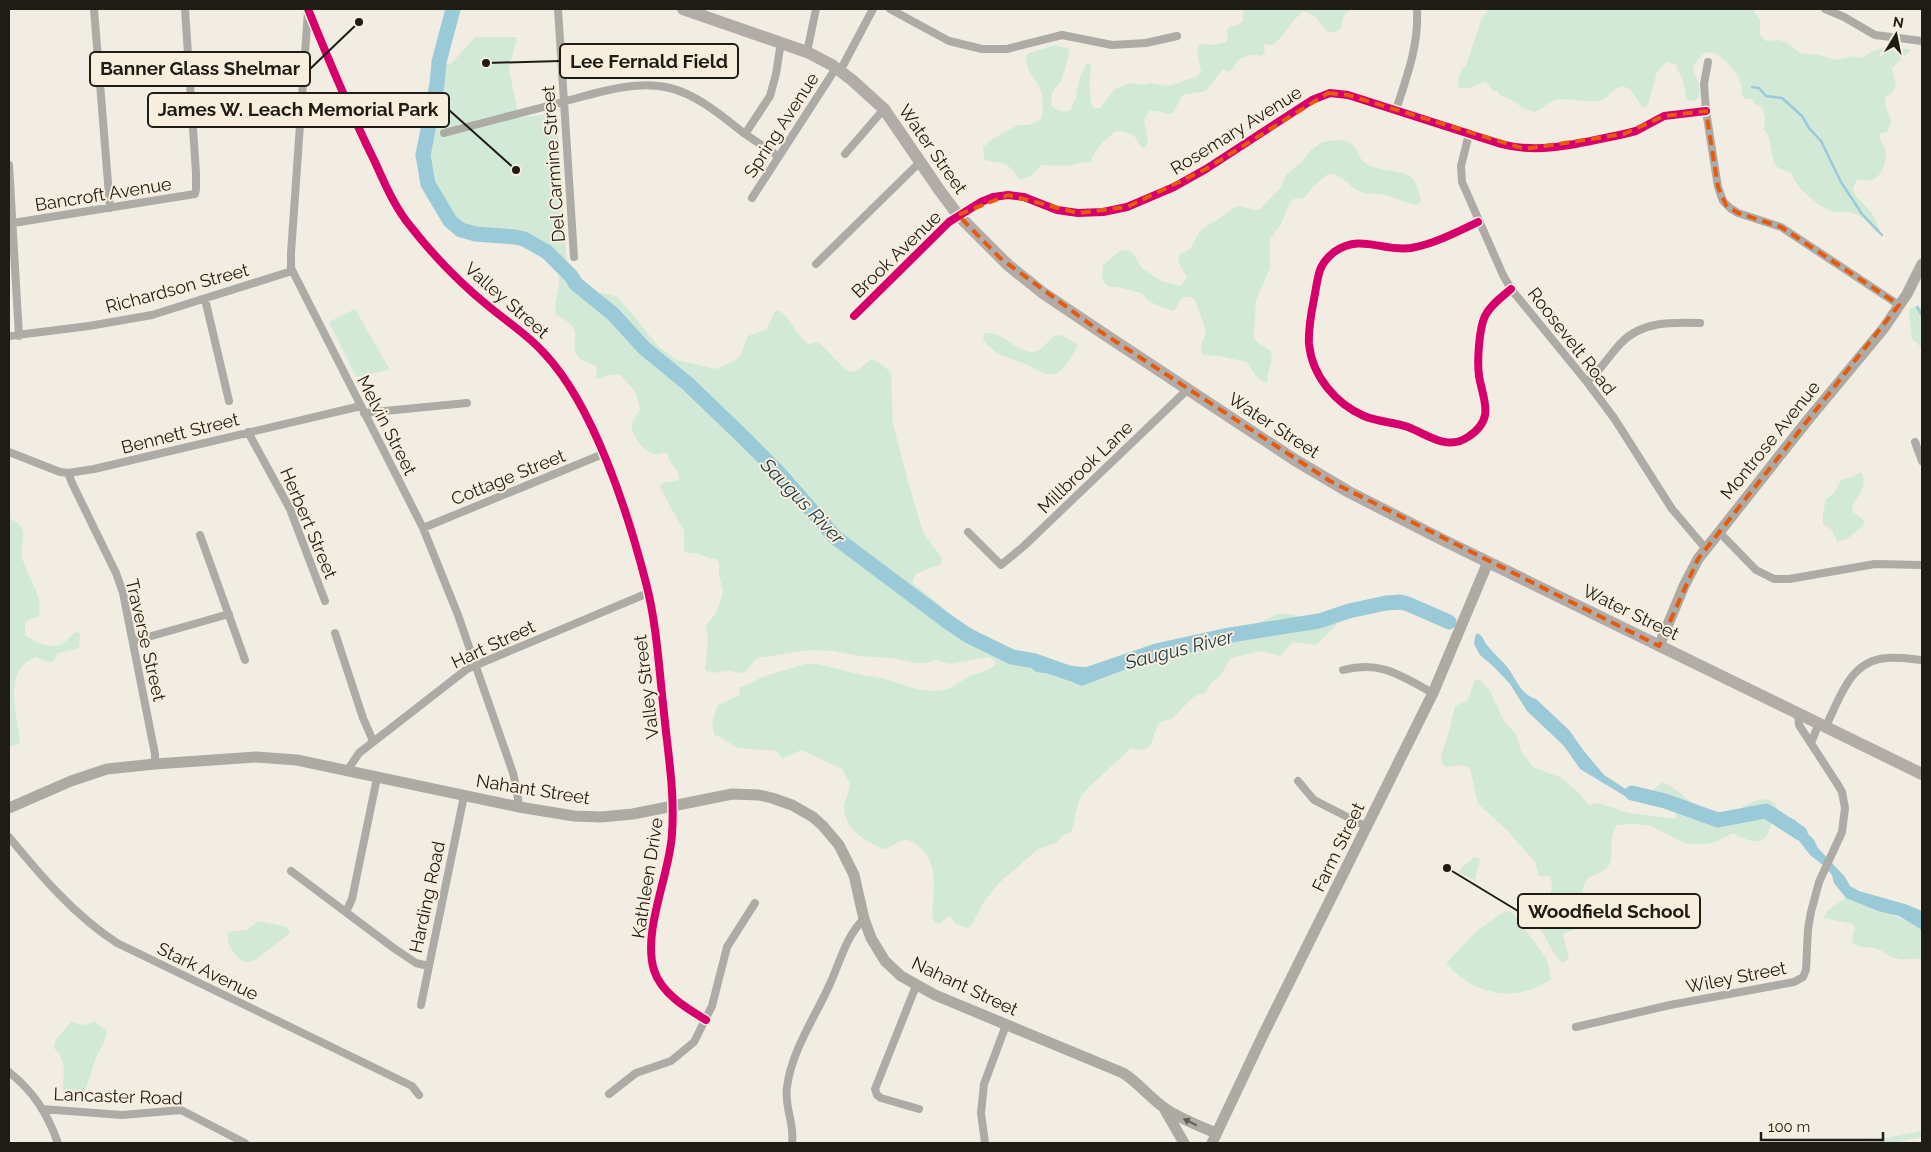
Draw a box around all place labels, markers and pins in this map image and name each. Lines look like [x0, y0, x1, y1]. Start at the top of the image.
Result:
callout: Lee Fernald Field [560, 44, 738, 78]
callout: Banner Glass Shelmar [90, 52, 310, 86]
callout: James W. Leach Memorial Park [148, 93, 449, 127]
callout: Woodfield School [1518, 894, 1700, 928]

